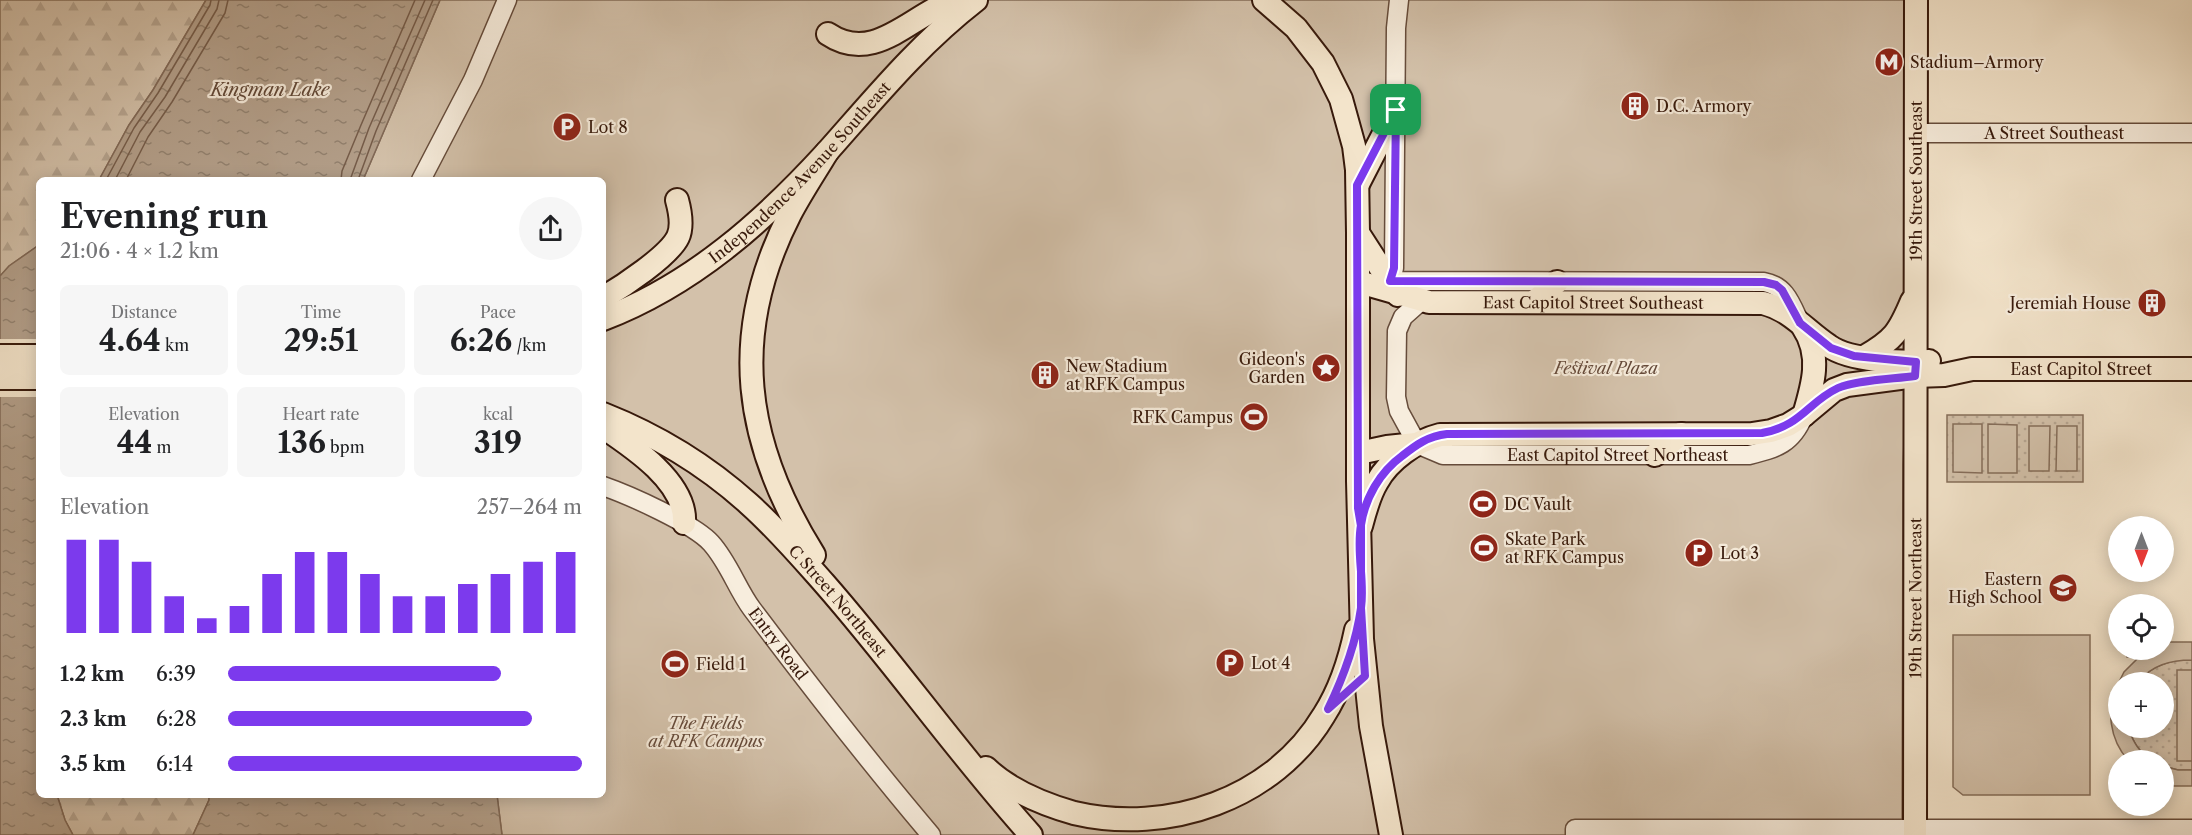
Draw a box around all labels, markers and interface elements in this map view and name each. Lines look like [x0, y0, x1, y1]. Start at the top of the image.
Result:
metro station icon: Stadium–Armory [1873, 46, 1905, 78]
place label: Stadium–Armory [1910, 52, 2045, 72]
street label: Independence Avenue Southeast [705, 77, 895, 268]
water label: Kingman Lake [208, 79, 331, 101]
pin [1370, 84, 1421, 135]
building icon: D.C. Armory [1619, 90, 1651, 122]
icon: arrive [1379, 93, 1412, 126]
place label: D.C. Armory [1656, 96, 1753, 116]
street label: 19th Street Southeast [1906, 100, 1926, 261]
parking icon: Lot 8 [551, 111, 583, 143]
place label: Lot 8 [588, 117, 628, 137]
street label: A Street Southeast [1983, 123, 2124, 143]
text: Evening run [60, 196, 268, 237]
button: share [519, 197, 582, 260]
text: 21:06 · 4 × 1.2 km [60, 239, 219, 263]
building icon: Jeremiah House [2136, 287, 2168, 319]
street label: East Capitol Street Southeast [1483, 292, 1704, 313]
place label: Jeremiah House [2007, 293, 2131, 313]
text: Distance [111, 302, 177, 322]
text: Time [301, 302, 341, 322]
text: Pace [480, 302, 516, 322]
text: 4.64 [99, 322, 161, 359]
text: 29:51 [284, 322, 358, 359]
text: 6:26 [450, 322, 512, 359]
text: km [161, 335, 189, 355]
text: /km [512, 335, 546, 355]
place label: Gideon's Garden [1239, 349, 1305, 387]
place icon: Gideon's Garden [1310, 352, 1342, 384]
place label: New Stadium at RFK Campus [1066, 356, 1185, 394]
park label: Festival Plaza [1552, 358, 1658, 378]
building icon: New Stadium at RFK Campus [1029, 359, 1061, 391]
street label: East Capitol Street [2010, 359, 2152, 379]
sports icon: RFK Campus [1238, 401, 1270, 433]
text: Elevation [108, 404, 180, 424]
text: Heart rate [282, 404, 360, 424]
text: kcal [483, 404, 513, 424]
place label: RFK Campus [1132, 407, 1233, 427]
text: 44 [117, 424, 152, 461]
text: 136 [277, 424, 326, 461]
text: 319 [474, 424, 522, 461]
text: m [152, 437, 171, 457]
text: bpm [326, 437, 365, 457]
street label: East Capitol Street Northeast [1507, 445, 1728, 465]
sports icon: DC Vault [1467, 488, 1499, 520]
place label: DC Vault [1504, 494, 1572, 514]
text: Elevation [60, 495, 149, 519]
text: 257–264 m [477, 495, 582, 519]
north arrow [2108, 516, 2174, 582]
map controls [2108, 516, 2174, 816]
street label: 19th Street Northeast [1905, 517, 1925, 678]
place label: Skate Park at RFK Campus [1505, 529, 1624, 567]
sports icon: Skate Park at RFK Campus [1468, 532, 1500, 564]
parking icon: Lot 3 [1683, 537, 1715, 569]
street label: C Street Northeast [785, 540, 892, 661]
place label: Lot 3 [1720, 543, 1759, 563]
place label: Eastern High School [1948, 569, 2042, 607]
school or university icon: Eastern High School [2047, 572, 2079, 604]
button: locate [2108, 594, 2174, 660]
street label: Entry Road [744, 603, 812, 684]
parking icon: Lot 4 [1214, 647, 1246, 679]
sports icon: Field 1 [659, 648, 691, 680]
place label: Lot 4 [1251, 653, 1290, 673]
place label: Field 1 [696, 654, 746, 674]
text: 1.2 km [60, 662, 124, 686]
text: 6:39 [156, 662, 196, 686]
button: + [2108, 672, 2174, 738]
text: 2.3 km [60, 707, 127, 731]
text: 6:28 [156, 707, 197, 731]
park label: The Fields at RFK Campus [648, 713, 764, 751]
button: − [2108, 750, 2174, 816]
text: 3.5 km [60, 752, 126, 776]
text: 6:14 [156, 752, 193, 776]

